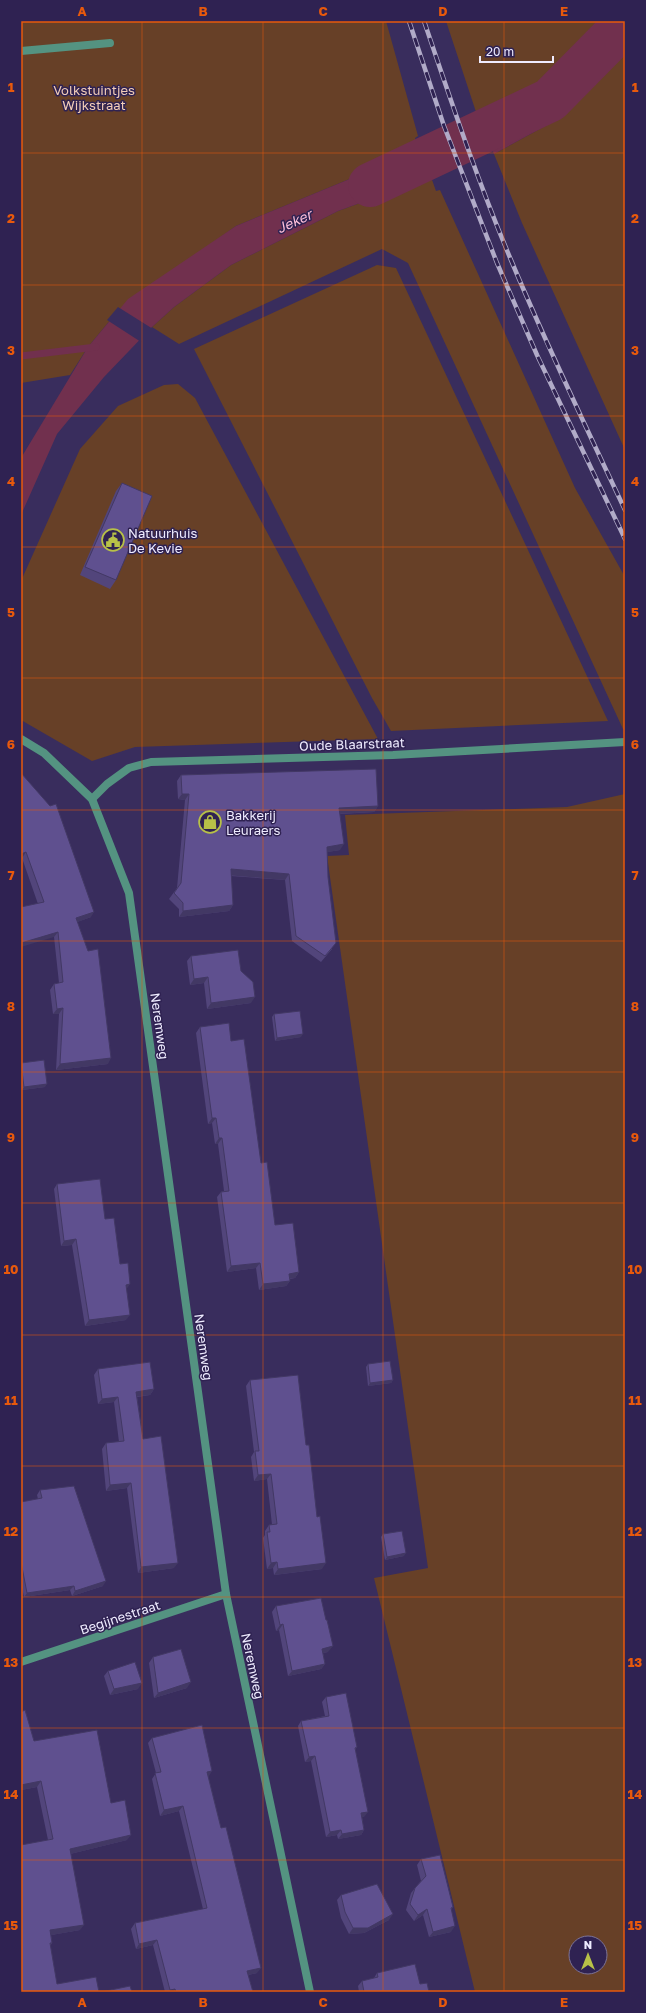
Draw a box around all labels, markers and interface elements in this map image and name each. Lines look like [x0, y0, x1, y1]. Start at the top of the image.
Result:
text: A [77, 3, 87, 19]
text: B [198, 3, 208, 19]
text: C [318, 3, 328, 19]
text: D [438, 3, 448, 19]
text: E [560, 3, 568, 19]
scale bar [480, 38, 553, 64]
text: 20 m [486, 44, 514, 59]
text: 1 [8, 79, 15, 95]
text: 1 [632, 79, 639, 95]
park label: Volkstuintjes Wijkstraat [53, 82, 135, 113]
water label: Jeker [274, 204, 317, 237]
text: 2 [7, 210, 15, 226]
text: 2 [631, 210, 639, 226]
text: 3 [7, 342, 15, 358]
text: 3 [631, 342, 639, 358]
text: 4 [7, 473, 15, 489]
text: 4 [631, 473, 639, 489]
place label: Natuurhuis De Kevie [128, 525, 197, 556]
public building icon: Natuurhuis De Kevie [100, 527, 126, 553]
text: 5 [7, 604, 15, 620]
text: 5 [631, 604, 639, 620]
street label: Oude Blaarstraat [299, 734, 405, 754]
text: 6 [7, 736, 15, 752]
text: 6 [631, 736, 639, 752]
place label: Bakkerij Leuraers [226, 807, 281, 838]
shop icon: Bakkerij Leuraers [197, 809, 223, 835]
text: 7 [7, 867, 15, 883]
text: 7 [631, 867, 639, 883]
street label: Neremweg [147, 992, 173, 1060]
text: 8 [7, 998, 15, 1014]
text: 8 [631, 998, 639, 1014]
text: 9 [7, 1129, 15, 1145]
text: 9 [631, 1129, 639, 1145]
text: 10 [3, 1261, 19, 1277]
text: 10 [627, 1261, 643, 1277]
street label: Neremweg [191, 1313, 217, 1381]
text: 11 [4, 1392, 18, 1408]
text: 11 [628, 1392, 642, 1408]
text: 12 [4, 1523, 18, 1539]
text: 12 [628, 1523, 642, 1539]
street label: Begijnestraat [78, 1596, 162, 1638]
street label: Neremweg [238, 1631, 268, 1701]
text: 13 [4, 1654, 18, 1670]
text: 13 [628, 1654, 642, 1670]
text: 14 [4, 1786, 18, 1802]
text: 14 [628, 1786, 642, 1802]
text: 15 [4, 1917, 18, 1933]
text: 15 [628, 1917, 642, 1933]
north arrow [568, 1935, 608, 1975]
text: N [584, 1938, 592, 1951]
text: A [77, 1994, 87, 2010]
text: B [198, 1994, 208, 2010]
text: C [318, 1994, 328, 2010]
text: D [438, 1994, 448, 2010]
text: E [560, 1994, 568, 2010]

